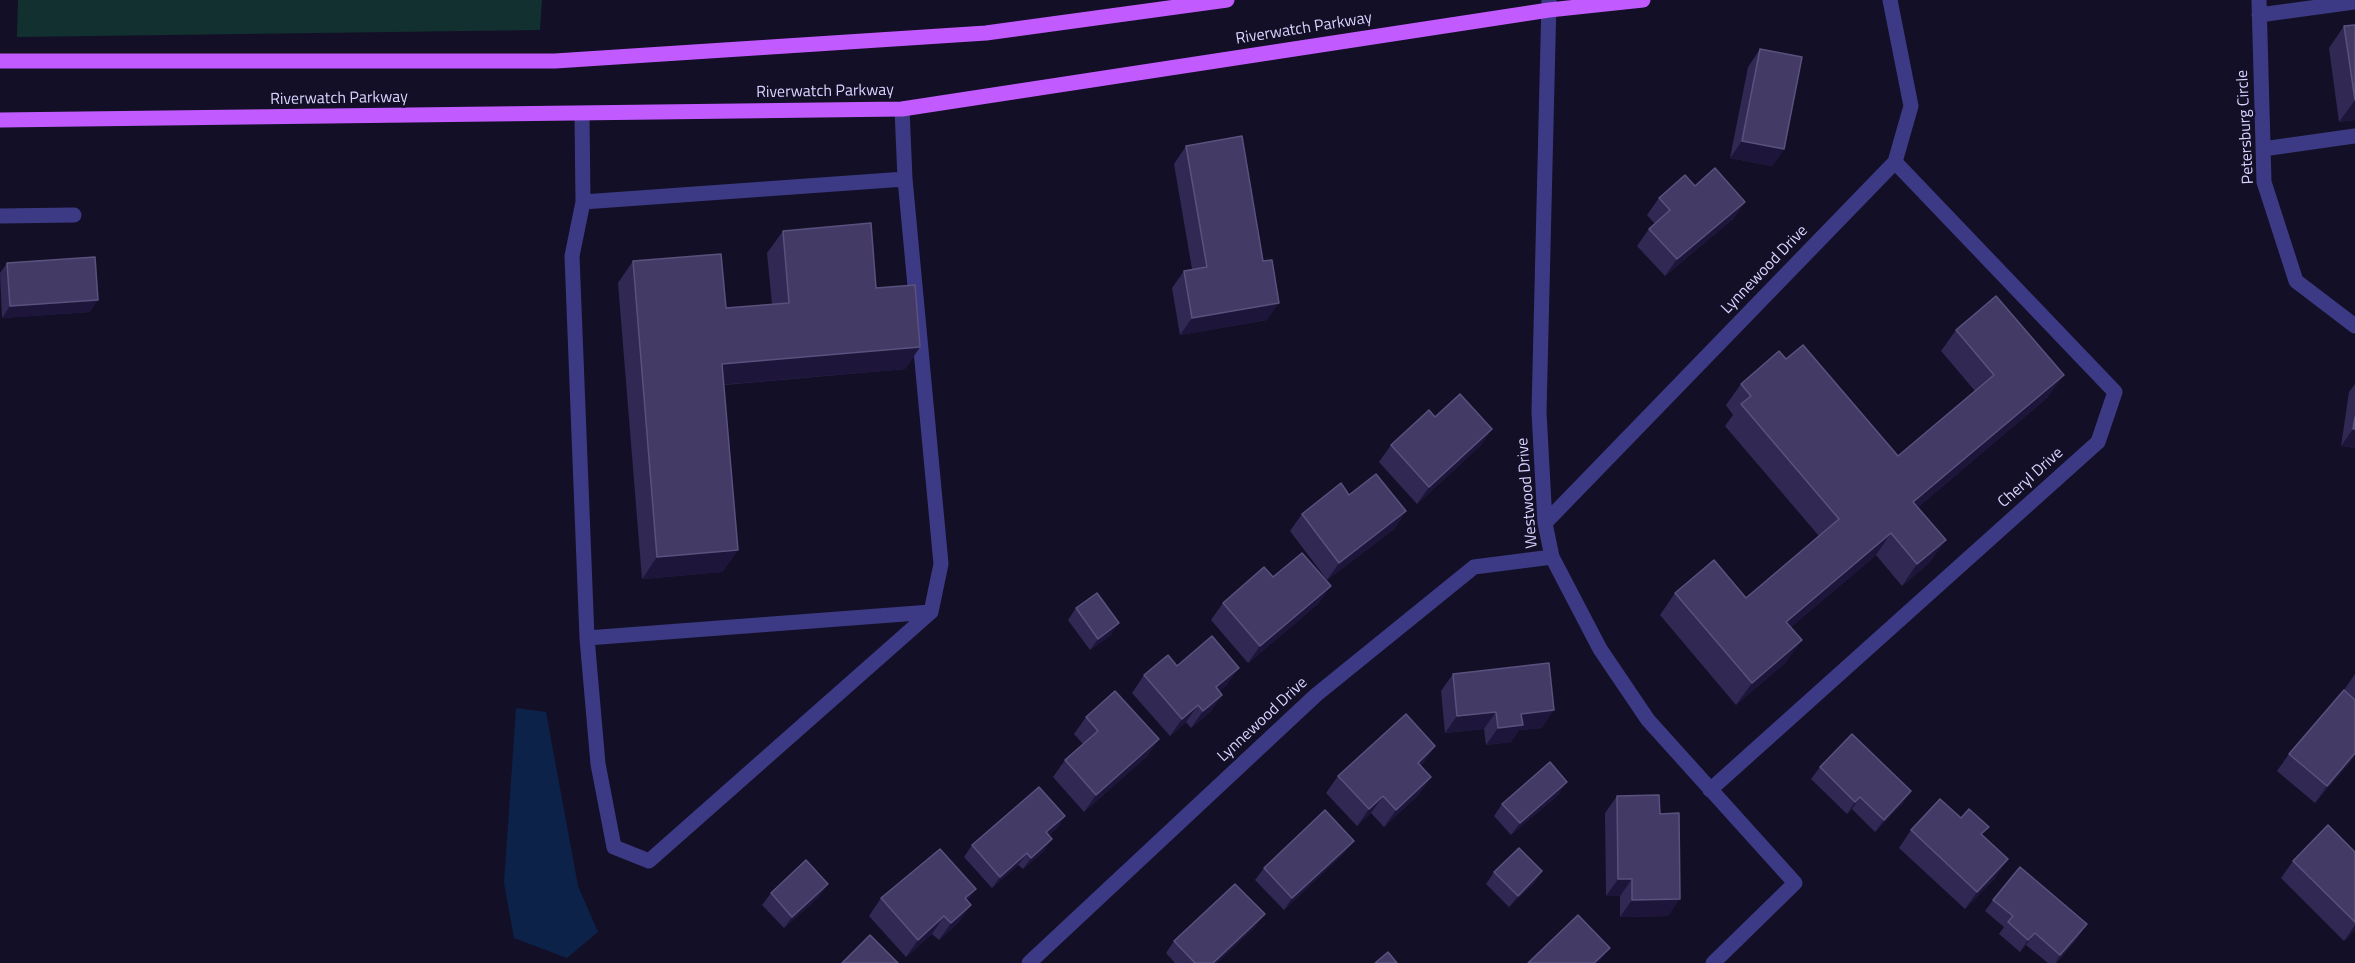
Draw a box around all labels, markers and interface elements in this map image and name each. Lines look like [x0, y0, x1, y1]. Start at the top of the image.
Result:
street label: Riverwatch Parkway [1234, 9, 1374, 49]
street label: Petersburg Circle [2233, 69, 2259, 185]
street label: Riverwatch Parkway [756, 81, 894, 103]
street label: Riverwatch Parkway [270, 88, 408, 110]
street label: Lynnewood Drive [1718, 222, 1812, 318]
street label: Westwood Drive [1514, 437, 1542, 549]
street label: Cheryl Drive [1995, 444, 2067, 512]
street label: Lynnewood Drive [1214, 673, 1312, 767]

